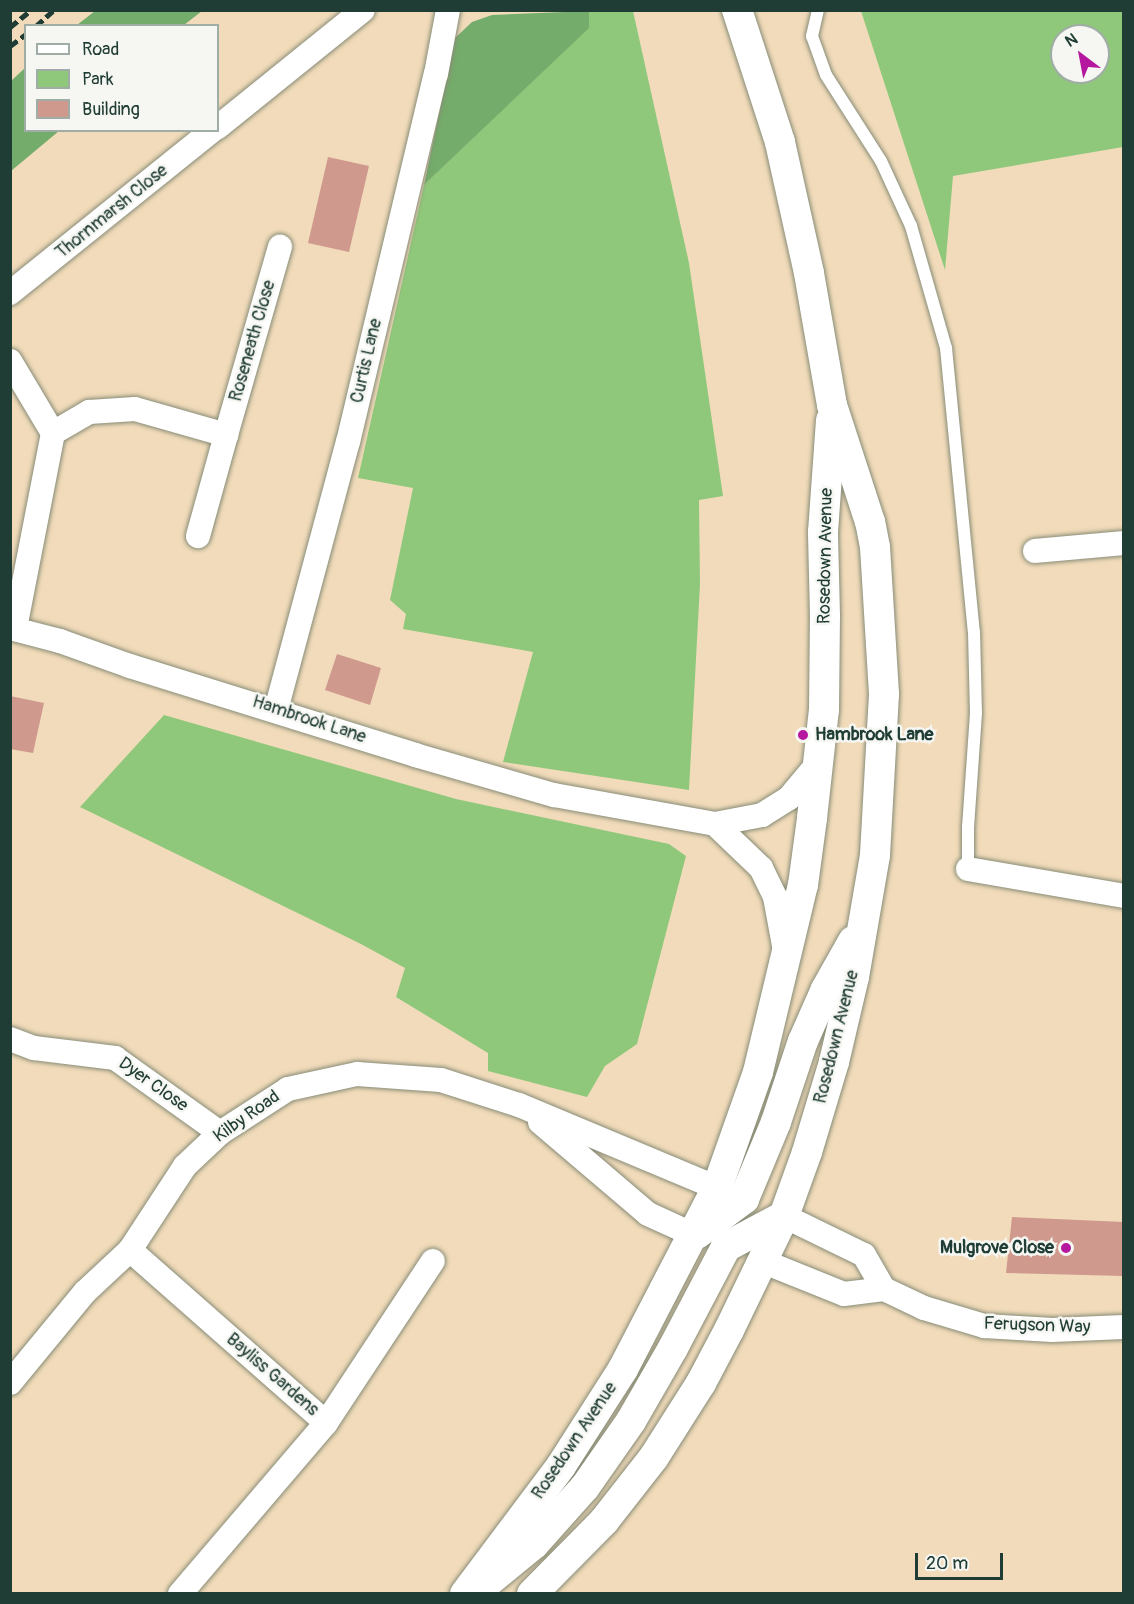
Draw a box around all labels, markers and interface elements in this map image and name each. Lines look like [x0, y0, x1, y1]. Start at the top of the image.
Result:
legend [24, 24, 219, 132]
north arrow [1050, 24, 1110, 84]
text: N [1062, 29, 1081, 52]
text: Road [82, 38, 119, 61]
text: Park [82, 68, 114, 91]
text: Building [82, 98, 140, 121]
street label: Thornmarsh Close [52, 160, 172, 264]
street label: Roseneath Close [225, 278, 281, 404]
street label: Curtis Lane [347, 317, 387, 405]
street label: Rosedown Avenue [814, 488, 838, 624]
street label: Hambrook Lane [249, 691, 369, 749]
place label: Hambrook Lane [815, 724, 933, 746]
marker: Hambrook Lane [796, 728, 810, 742]
street label: Rosedown Avenue [810, 968, 864, 1106]
street label: Dyer Close [114, 1053, 192, 1117]
street label: Kilby Road [210, 1086, 284, 1148]
place label: Mulgrove Close [940, 1237, 1054, 1259]
marker: Mulgrove Close [1059, 1241, 1073, 1255]
street label: Ferugson Way [983, 1313, 1091, 1339]
street label: Bayliss Gardens [221, 1329, 323, 1421]
street label: Rosedown Avenue [528, 1378, 622, 1504]
scale bar [918, 1541, 1006, 1579]
text: 20 m [926, 1552, 968, 1575]

